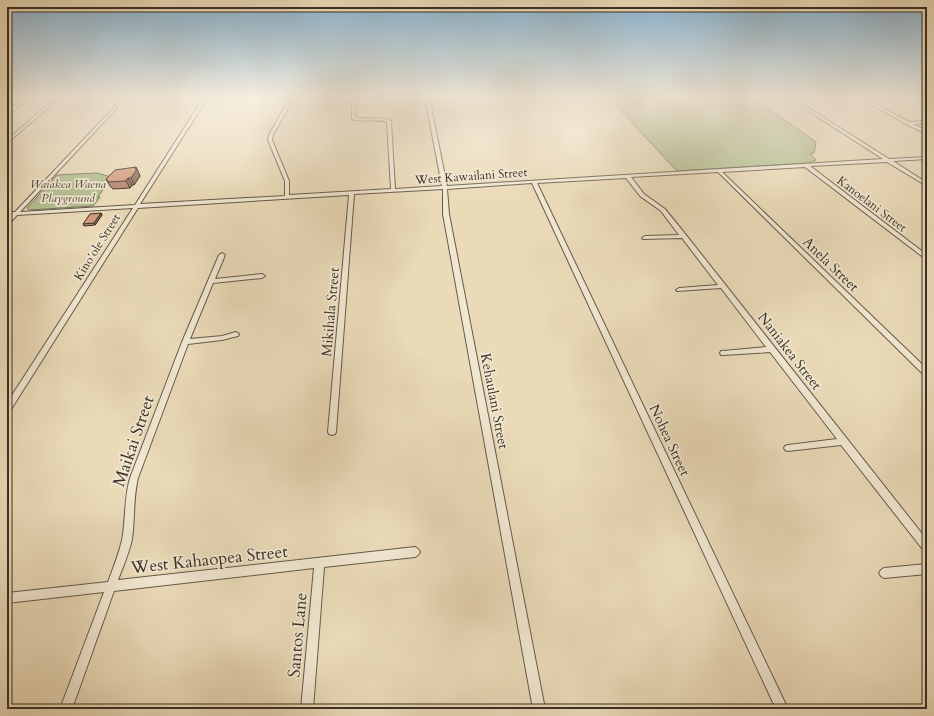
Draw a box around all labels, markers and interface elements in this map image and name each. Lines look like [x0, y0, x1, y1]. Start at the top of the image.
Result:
street label: West Kawailani Street [413, 164, 528, 188]
street label: Kanoelani Street [834, 173, 910, 236]
park label: Waiakea Waena Playground [30, 176, 107, 206]
street label: Kinoʻole Street [70, 210, 124, 283]
street label: Anela Street [798, 233, 863, 296]
street label: Mikihala Street [317, 266, 344, 357]
street label: Naniakea Street [753, 309, 826, 394]
street label: Kehaulani Street [476, 352, 513, 451]
street label: Maikai Street [107, 392, 160, 490]
street label: Nohea Street [645, 401, 695, 480]
street label: West Kahaopea Street [129, 540, 289, 579]
street label: Santos Lane [282, 592, 313, 679]

